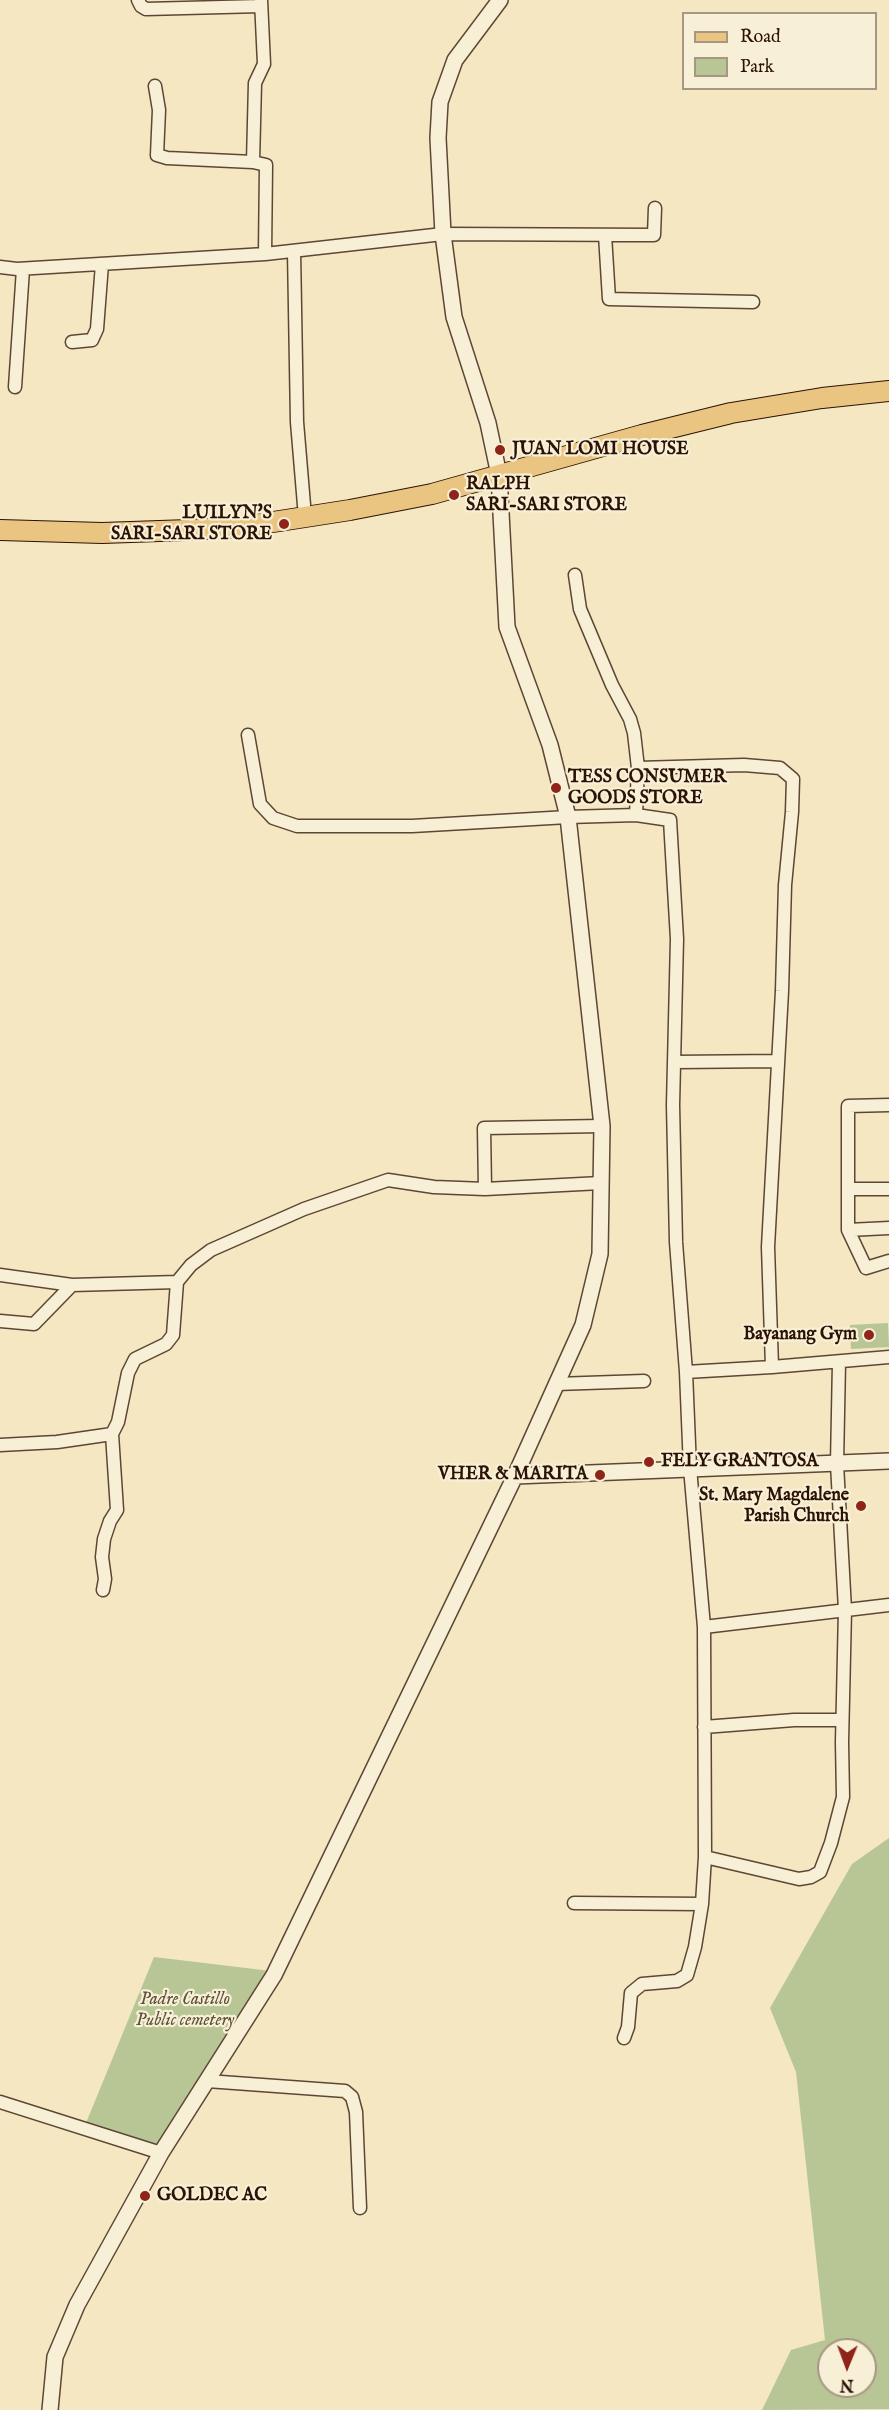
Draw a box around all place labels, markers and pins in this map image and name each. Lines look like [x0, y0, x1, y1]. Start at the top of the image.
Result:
place label: JUAN LOMI HOUSE [512, 439, 688, 461]
marker: JUAN LOMI HOUSE [493, 443, 507, 457]
place label: RALPH SARI-SARI STORE [466, 474, 627, 516]
marker: RALPH SARI-SARI STORE [447, 488, 461, 502]
place label: LUILYN'S SARI-SARI STORE [111, 503, 272, 546]
marker: LUILYN'S SARI-SARI STORE [277, 517, 291, 531]
place label: TESS CONSUMER GOODS STORE [568, 767, 726, 810]
marker: TESS CONSUMER GOODS STORE [549, 781, 563, 795]
place label: Bayanang Gym [743, 1324, 857, 1346]
marker: Bayanang Gym [862, 1328, 876, 1342]
place label: FELY GRANTOSA [661, 1451, 818, 1473]
marker: FELY GRANTOSA [642, 1455, 656, 1469]
place label: VHER & MARITA [438, 1464, 588, 1486]
marker: VHER & MARITA [593, 1468, 607, 1482]
place label: St. Mary Magdalene Parish Church [699, 1485, 849, 1528]
marker: St. Mary Magdalene Parish Church [854, 1499, 868, 1513]
place label: GOLDEC AC [157, 2185, 267, 2207]
marker: GOLDEC AC [138, 2189, 152, 2203]

